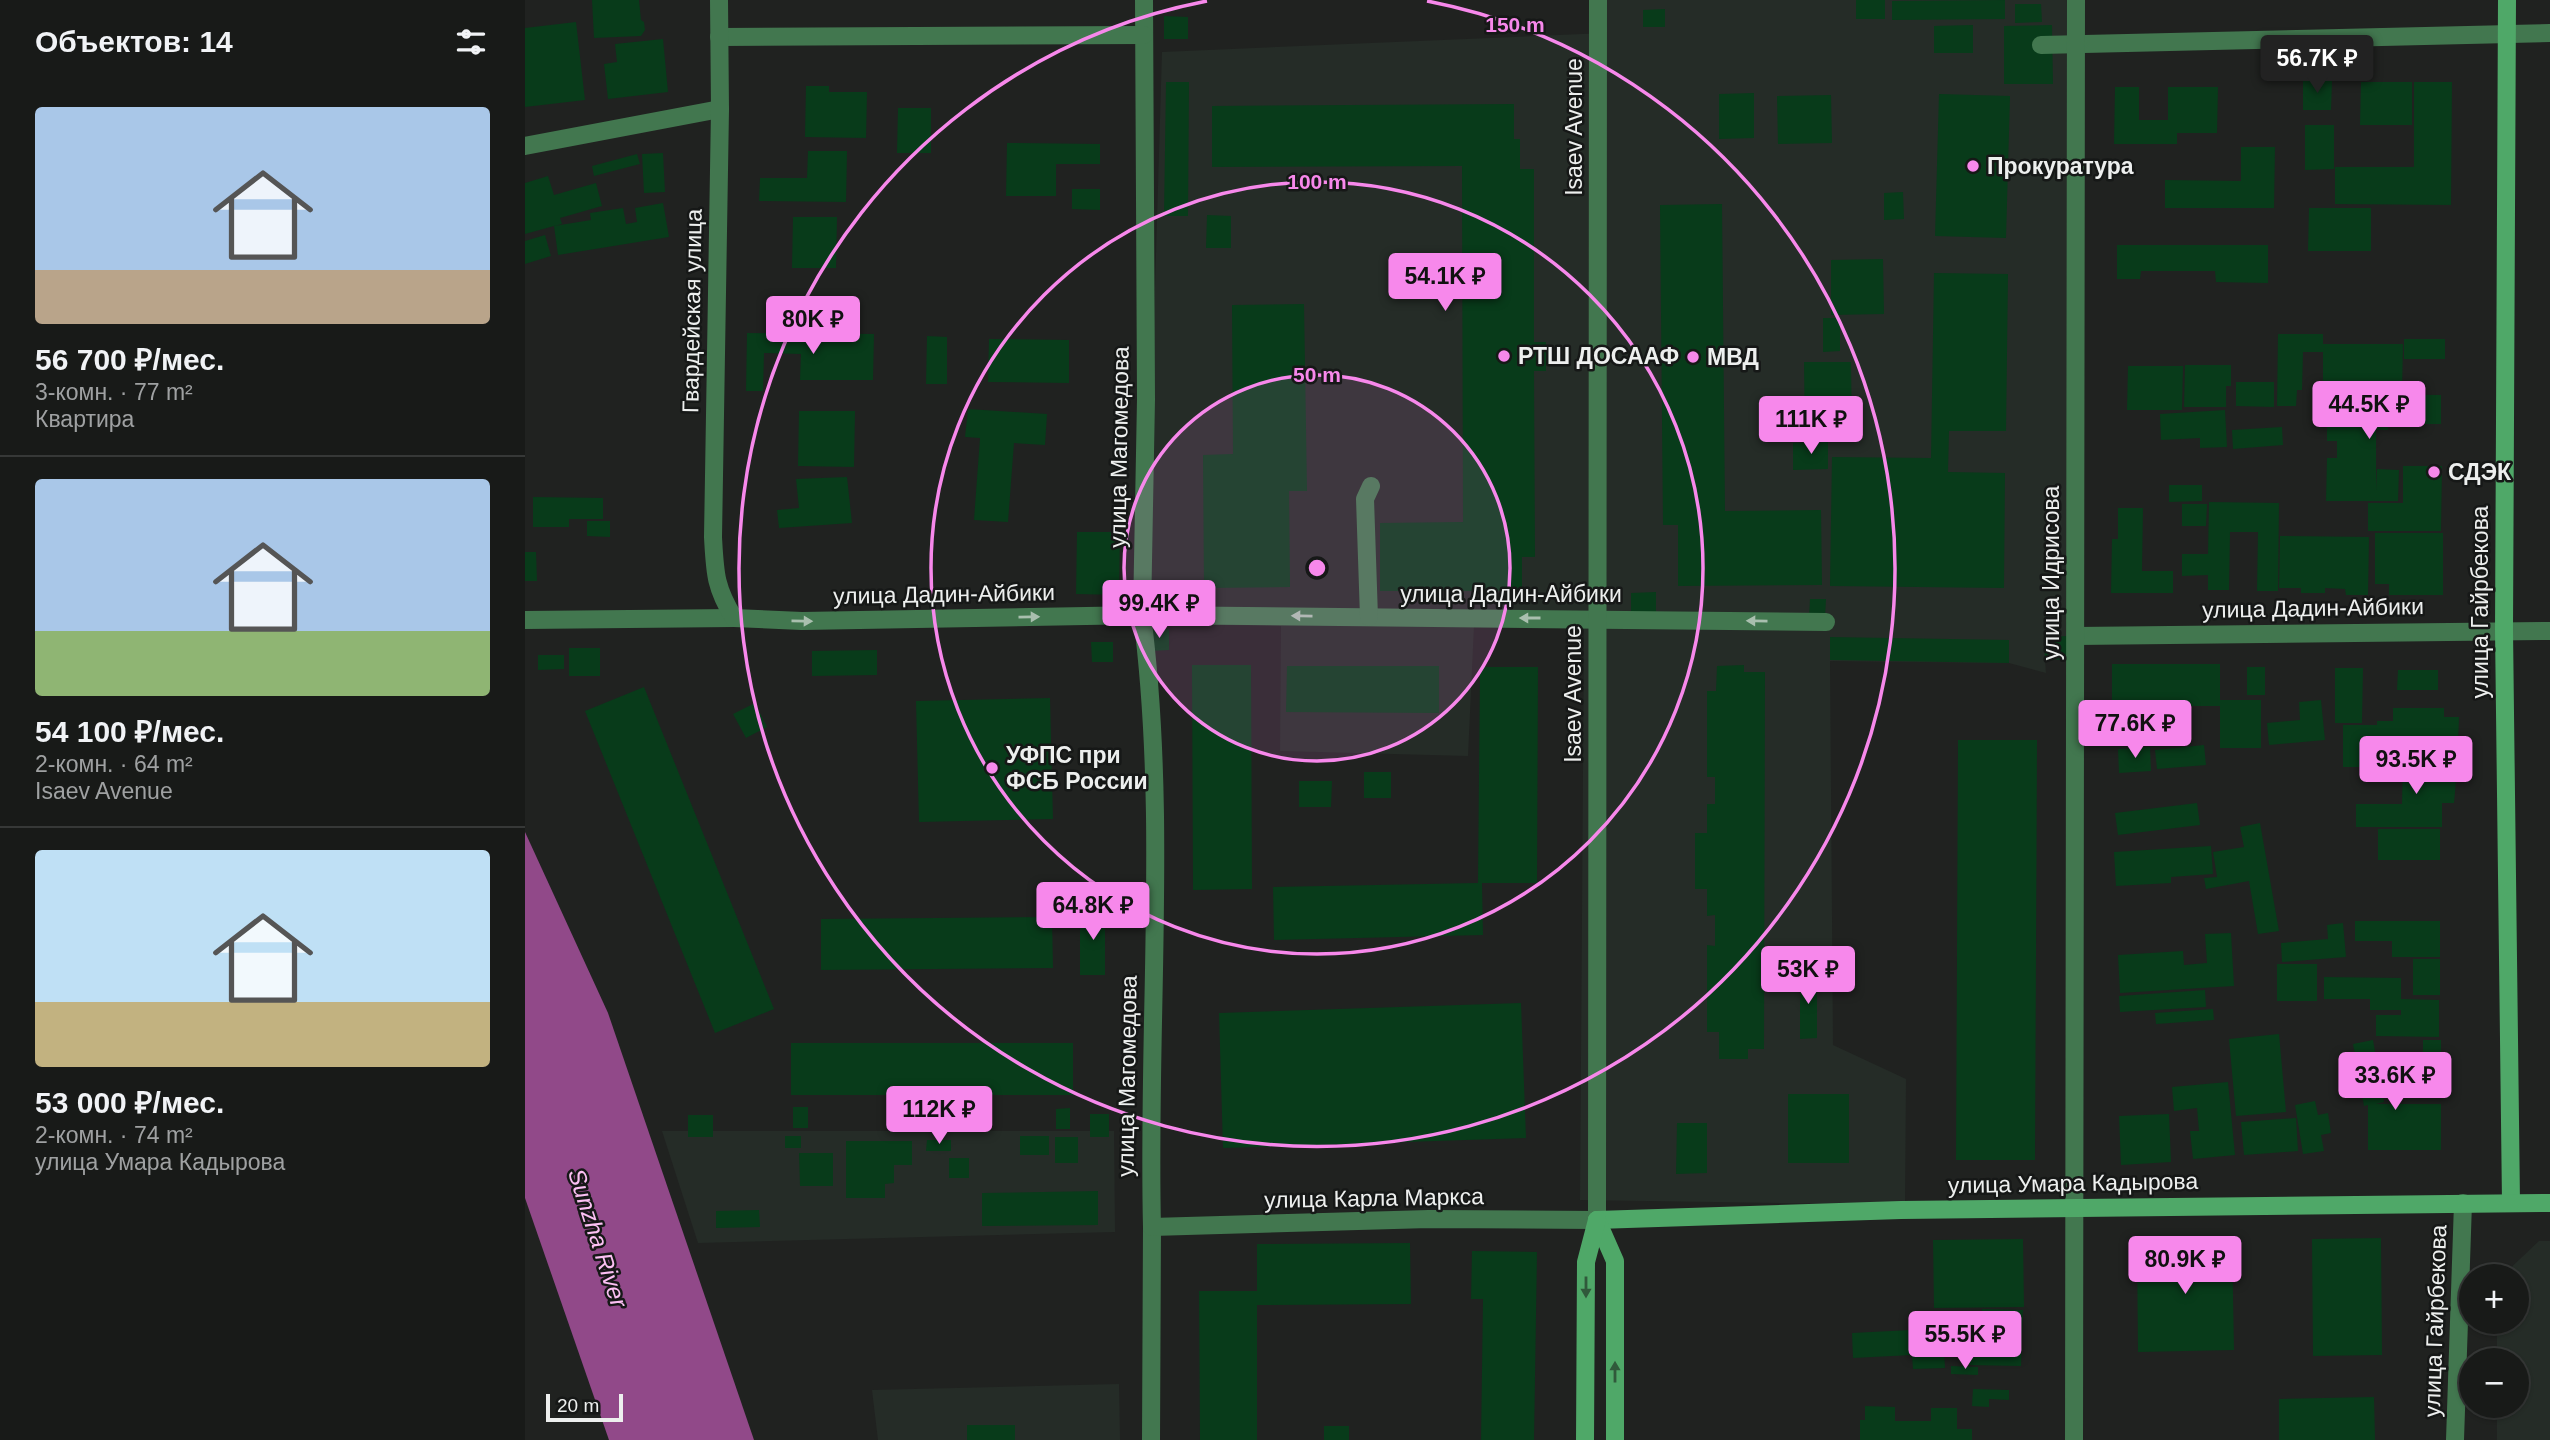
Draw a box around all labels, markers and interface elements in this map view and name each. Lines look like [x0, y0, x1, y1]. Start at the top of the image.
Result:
text: 150 m [1485, 13, 1545, 36]
icon: filters [452, 23, 490, 61]
text: Объектов: 14 [35, 25, 233, 58]
pin: 56.7K ₽ [2252, 36, 2382, 95]
text: 56.7K ₽ [2276, 45, 2358, 71]
street label: Isaev Avenue [1561, 58, 1587, 196]
icon: home [200, 152, 326, 278]
place label: Прокуратура [1987, 153, 2134, 179]
marker: Прокуратура [1965, 158, 1981, 174]
text: 100 m [1287, 170, 1347, 193]
street label: Гвардейская улица [677, 208, 707, 413]
pin: 54.1K ₽ [1380, 254, 1510, 313]
text: 54.1K ₽ [1404, 263, 1486, 289]
pin: 80K ₽ [764, 296, 862, 356]
text: 80K ₽ [782, 306, 844, 332]
text: 56 700 ₽/мес. [35, 343, 224, 376]
place label: РТШ ДОСААФ [1518, 343, 1679, 369]
place label: МВД [1707, 344, 1759, 370]
street label: улица Магомедова [1104, 346, 1134, 548]
marker: РТШ ДОСААФ [1496, 348, 1512, 364]
marker: МВД [1685, 349, 1701, 365]
text: 50 m [1293, 363, 1341, 386]
text: 3-комн. · 77 m² [35, 379, 193, 405]
pin: 44.5K ₽ [2304, 382, 2434, 441]
text: 44.5K ₽ [2328, 391, 2410, 417]
pin: 111K ₽ [1754, 396, 1868, 456]
text: Квартира [35, 406, 134, 432]
text: 111K ₽ [1775, 406, 1847, 432]
place label: СДЭК [2448, 459, 2512, 485]
marker: СДЭК [2426, 464, 2442, 480]
street label: улица Идрисова [2038, 486, 2064, 660]
street label: улица Гайрбекова [2467, 505, 2493, 698]
icon: home [200, 524, 326, 650]
centre of rings [1305, 556, 1329, 580]
street label: улица Дадин-Айбики [833, 579, 1055, 609]
pin: 99.4K ₽ [1094, 580, 1224, 640]
street label: улица Дадин-Айбики [1400, 581, 1622, 607]
text: 99.4K ₽ [1118, 590, 1200, 616]
street label: улица Дадин-Айбики [2202, 593, 2424, 623]
one-way arrow [1019, 611, 1041, 623]
one-way arrow [1291, 611, 1313, 622]
one-way arrow [1519, 612, 1541, 624]
one-way arrow [791, 615, 813, 627]
one-way arrow [1746, 615, 1768, 627]
street label: Isaev Avenue [1560, 625, 1586, 763]
pin: 77.6K ₽ [2070, 700, 2200, 760]
text: 77.6K ₽ [2094, 710, 2176, 736]
text: 54 100 ₽/мес. [35, 715, 224, 748]
pin: 93.5K ₽ [2351, 736, 2481, 796]
place label: УФПС при ФСБ России [1006, 742, 1148, 794]
text: 93.5K ₽ [2375, 746, 2457, 772]
text: 2-комн. · 64 m² [35, 751, 193, 777]
marker: УФПС при ФСБ России [984, 760, 1000, 776]
text: Isaev Avenue [35, 778, 173, 804]
pin: 64.8K ₽ [1028, 883, 1158, 942]
text: 64.8K ₽ [1052, 892, 1134, 918]
icon: home [200, 895, 326, 1021]
pin: 53K ₽ [1759, 946, 1857, 1006]
text: 53K ₽ [1777, 956, 1839, 982]
street label: улица Магомедова [1112, 975, 1142, 1177]
pin: 33.6K ₽ [2330, 1052, 2460, 1112]
text: 33.6K ₽ [2354, 1062, 2436, 1088]
text: 53 000 ₽/мес. [35, 1086, 224, 1119]
pin: 112K ₽ [882, 1086, 996, 1146]
text: 112K ₽ [902, 1096, 976, 1122]
text: 2-комн. · 74 m² [35, 1122, 193, 1148]
text: улица Умара Кадырова [35, 1149, 285, 1175]
water label: Sunzha River [563, 1165, 633, 1312]
street label: улица Умара Кадырова [1948, 1168, 2199, 1198]
street label: улица Карла Маркса [1264, 1183, 1484, 1213]
street label: улица Гайрбекова [2419, 1224, 2451, 1418]
pin: 80.9K ₽ [2120, 1236, 2250, 1296]
text: 80.9K ₽ [2144, 1246, 2226, 1272]
map controls [2459, 1264, 2529, 1418]
button: + [2459, 1264, 2529, 1334]
one-way arrow [1580, 1276, 1592, 1298]
pin: 55.5K ₽ [1900, 1312, 2030, 1371]
text: 55.5K ₽ [1924, 1321, 2006, 1347]
button: − [2459, 1348, 2529, 1418]
one-way arrow [1609, 1361, 1621, 1383]
scale bar [546, 1391, 623, 1423]
text: 20 m [557, 1395, 599, 1416]

